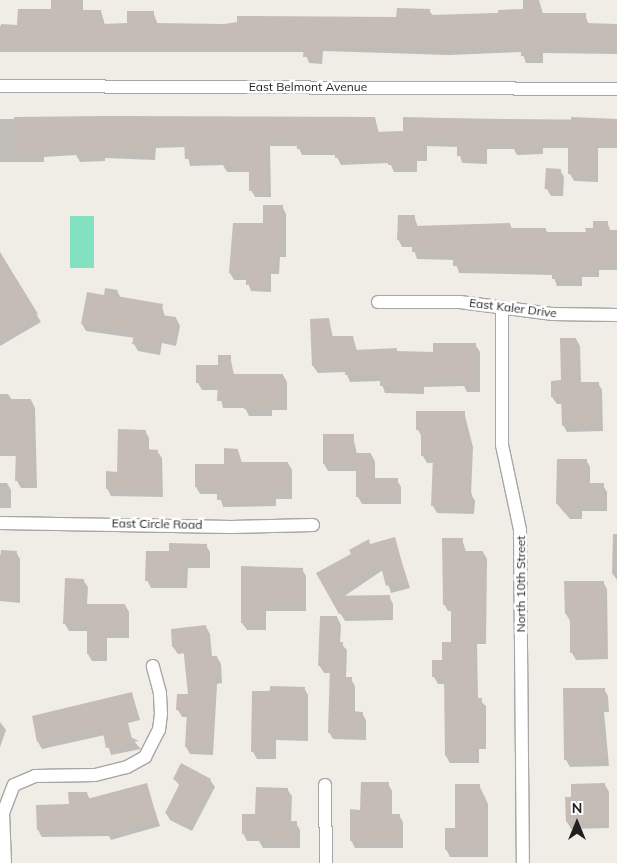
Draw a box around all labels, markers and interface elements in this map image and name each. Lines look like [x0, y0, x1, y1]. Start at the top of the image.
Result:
street label: East Belmont Avenue [249, 80, 367, 94]
street label: East Kaler Drive [468, 295, 558, 321]
street label: East Circle Road [112, 516, 202, 532]
street label: North 10th Street [514, 536, 528, 632]
north arrow [552, 798, 602, 848]
text: N [572, 799, 582, 817]

